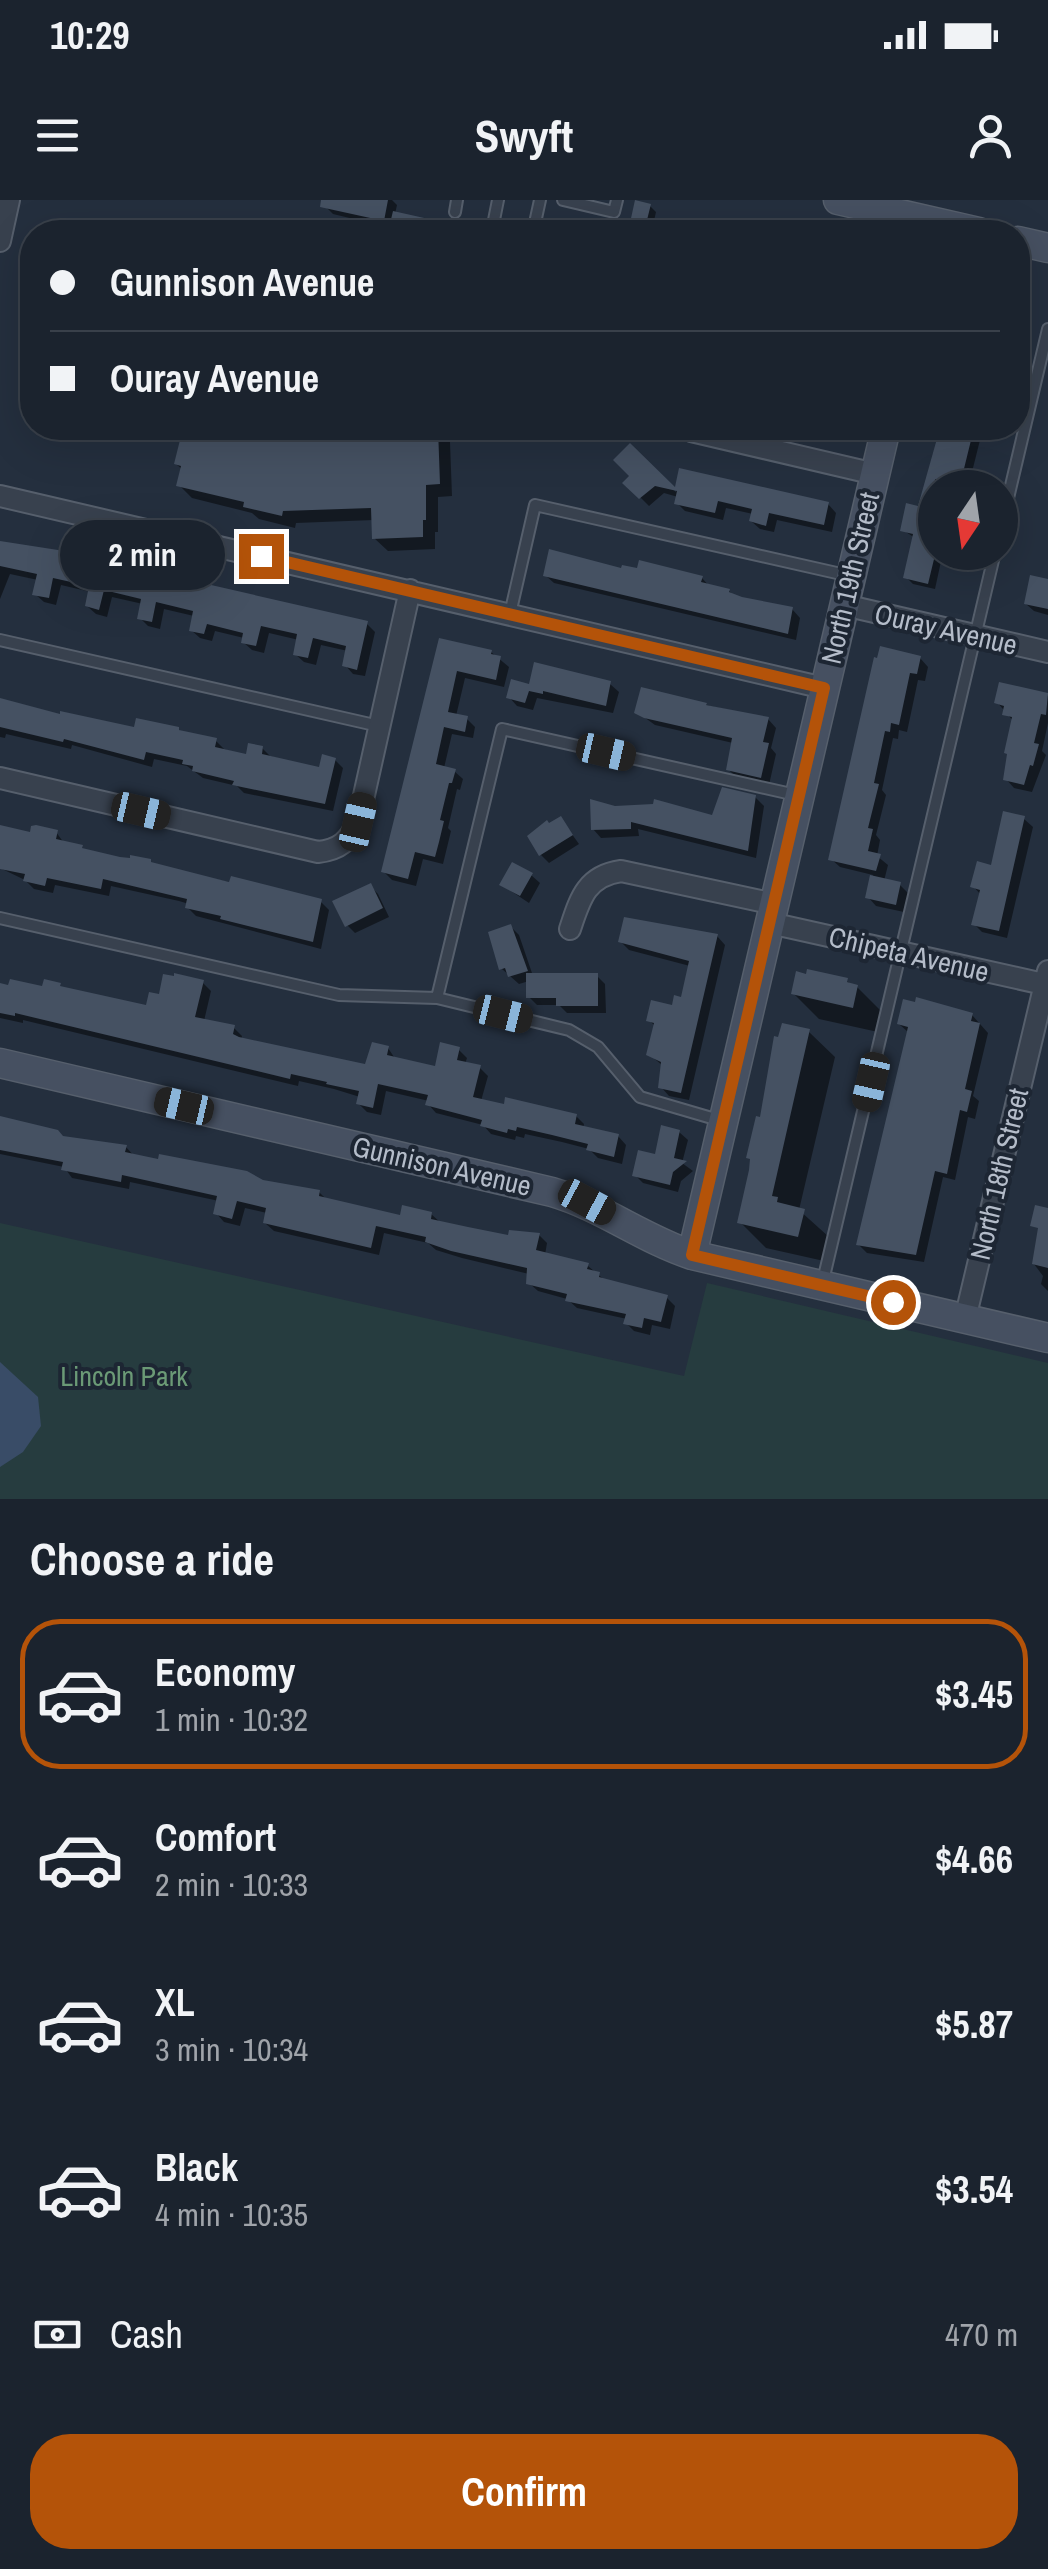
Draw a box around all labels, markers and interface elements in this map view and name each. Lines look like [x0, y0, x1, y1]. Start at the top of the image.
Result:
text: 10:29 [50, 10, 130, 61]
text: Swyft [475, 105, 573, 166]
icon: menu [30, 108, 85, 163]
icon: person [963, 108, 1018, 163]
text: Gunnison Avenue [110, 257, 374, 308]
text: Ouray Avenue [110, 353, 319, 404]
north arrow [918, 470, 1018, 570]
map controls [918, 470, 1018, 570]
street label: North 19th Street [812, 489, 888, 667]
callout: 2 min [61, 521, 226, 591]
text: 2 min [108, 533, 177, 576]
route end [239, 534, 284, 579]
street label: Ouray Avenue [871, 594, 1021, 664]
car [573, 731, 639, 773]
car [337, 789, 379, 855]
car [108, 790, 174, 832]
street label: Chipeta Avenue [825, 917, 993, 991]
car [470, 992, 536, 1036]
car [850, 1049, 892, 1115]
car [151, 1085, 217, 1127]
street label: North 18th Street [961, 1085, 1037, 1263]
street label: Gunnison Avenue [349, 1127, 535, 1205]
car [553, 1175, 621, 1229]
route start [871, 1280, 916, 1325]
park label: Lincoln Park [60, 1357, 188, 1395]
text: Choose a ride [30, 1528, 274, 1589]
text: Economy [155, 1647, 295, 1698]
icon: car [35, 1649, 125, 1739]
text: $3.45 [935, 1669, 1013, 1720]
text: 1 min · 10:32 [155, 1698, 308, 1741]
text: Comfort [155, 1812, 276, 1863]
icon: car [35, 1814, 125, 1904]
text: $4.66 [935, 1834, 1013, 1885]
text: 2 min · 10:33 [155, 1863, 308, 1906]
text: XL [155, 1977, 195, 2028]
icon: car [35, 1979, 125, 2069]
text: $5.87 [935, 1999, 1013, 2050]
text: 3 min · 10:34 [155, 2028, 308, 2071]
text: Black [155, 2142, 238, 2193]
icon: car [35, 2144, 125, 2234]
text: $3.54 [935, 2164, 1013, 2215]
text: 4 min · 10:35 [155, 2193, 308, 2236]
icon: cash [30, 2307, 85, 2362]
text: Cash [110, 2309, 183, 2360]
text: 470 m [945, 2313, 1018, 2356]
button: Confirm [30, 2434, 1018, 2549]

